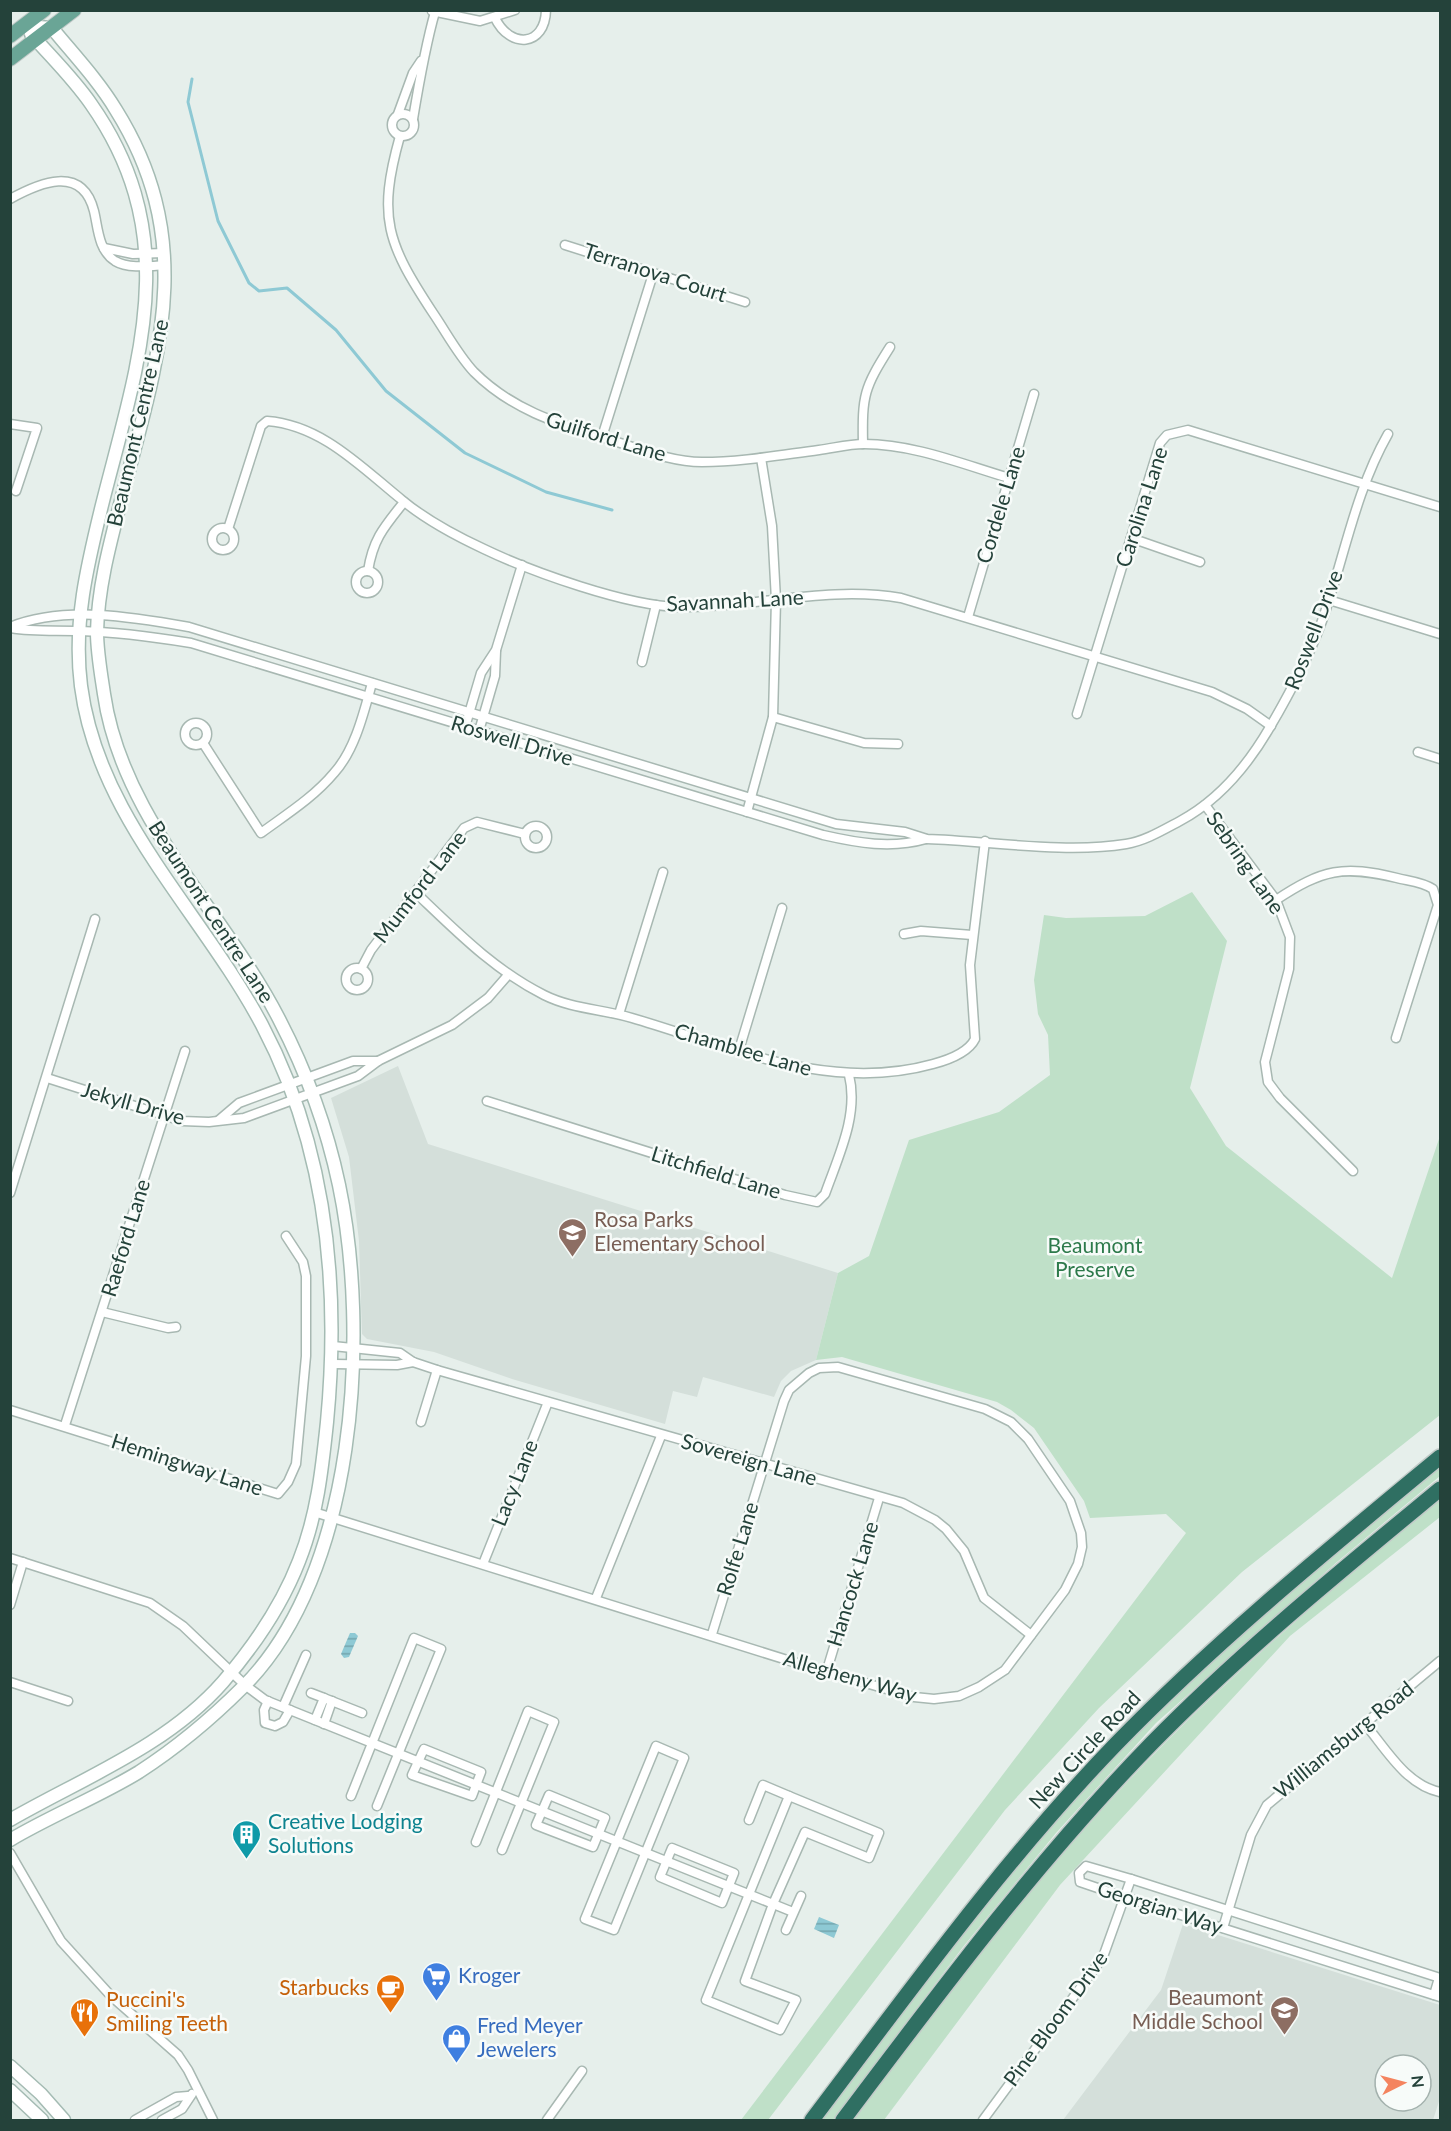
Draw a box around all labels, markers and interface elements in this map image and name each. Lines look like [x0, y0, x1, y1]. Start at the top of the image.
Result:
street label: Terranova Court [581, 237, 731, 307]
street label: Beaumont Centre Lane [101, 317, 173, 529]
street label: Guilford Lane [543, 405, 669, 466]
street label: Cordele Lane [970, 443, 1029, 566]
street label: Carolina Lane [1109, 443, 1172, 570]
street label: Roswell Drive [1278, 566, 1347, 693]
street label: Savannah Lane [666, 583, 804, 616]
street label: Roswell Drive [448, 709, 576, 770]
street label: Sebring Lane [1202, 806, 1291, 918]
street label: Beaumont Centre Lane [144, 815, 280, 1007]
street label: Mumford Lane [367, 825, 470, 947]
street label: Chamblee Lane [672, 1017, 815, 1080]
street label: Jekyll Drive [79, 1076, 188, 1129]
street label: Litchfield Lane [649, 1140, 784, 1203]
street label: Raeford Lane [95, 1176, 154, 1299]
place label: Rosa Parks Elementary School [594, 1206, 765, 1255]
school or university icon: Rosa Parks Elementary School [557, 1216, 589, 1258]
park label: Beaumont Preserve [1048, 1232, 1143, 1281]
street label: Hemingway Lane [108, 1427, 266, 1500]
street label: Sovereign Lane [679, 1427, 820, 1490]
street label: Lacy Lane [485, 1436, 542, 1529]
street label: Rolfe Lane [710, 1499, 763, 1599]
street label: Hancock Lane [821, 1518, 882, 1649]
street label: Allegheny Way [781, 1645, 920, 1707]
street label: Williamsburg Road [1268, 1675, 1418, 1803]
street label: New Circle Road [1023, 1685, 1145, 1813]
place label: Creative Lodging Solutions [268, 1808, 423, 1857]
building icon: Creative Lodging Solutions [231, 1818, 263, 1860]
street label: Georgian Way [1095, 1875, 1226, 1939]
street label: Pine Bloom Drive [997, 1946, 1112, 2090]
supermarket icon: Kroger [421, 1960, 453, 2002]
place label: Kroger [458, 1962, 521, 1987]
cafe icon: Starbucks [374, 1972, 406, 2014]
place label: Starbucks [279, 1974, 369, 1999]
place label: Beaumont Middle School [1132, 1984, 1263, 2033]
place label: Puccini's Smiling Teeth [106, 1986, 228, 2035]
school or university icon: Beaumont Middle School [1268, 1994, 1300, 2036]
restaurant icon: Puccini's Smiling Teeth [69, 1996, 101, 2038]
place label: Fred Meyer Jewelers [477, 2012, 583, 2061]
shop icon: Fred Meyer Jewelers [440, 2022, 472, 2064]
north arrow [1373, 2053, 1433, 2113]
text: N [1408, 2074, 1429, 2089]

